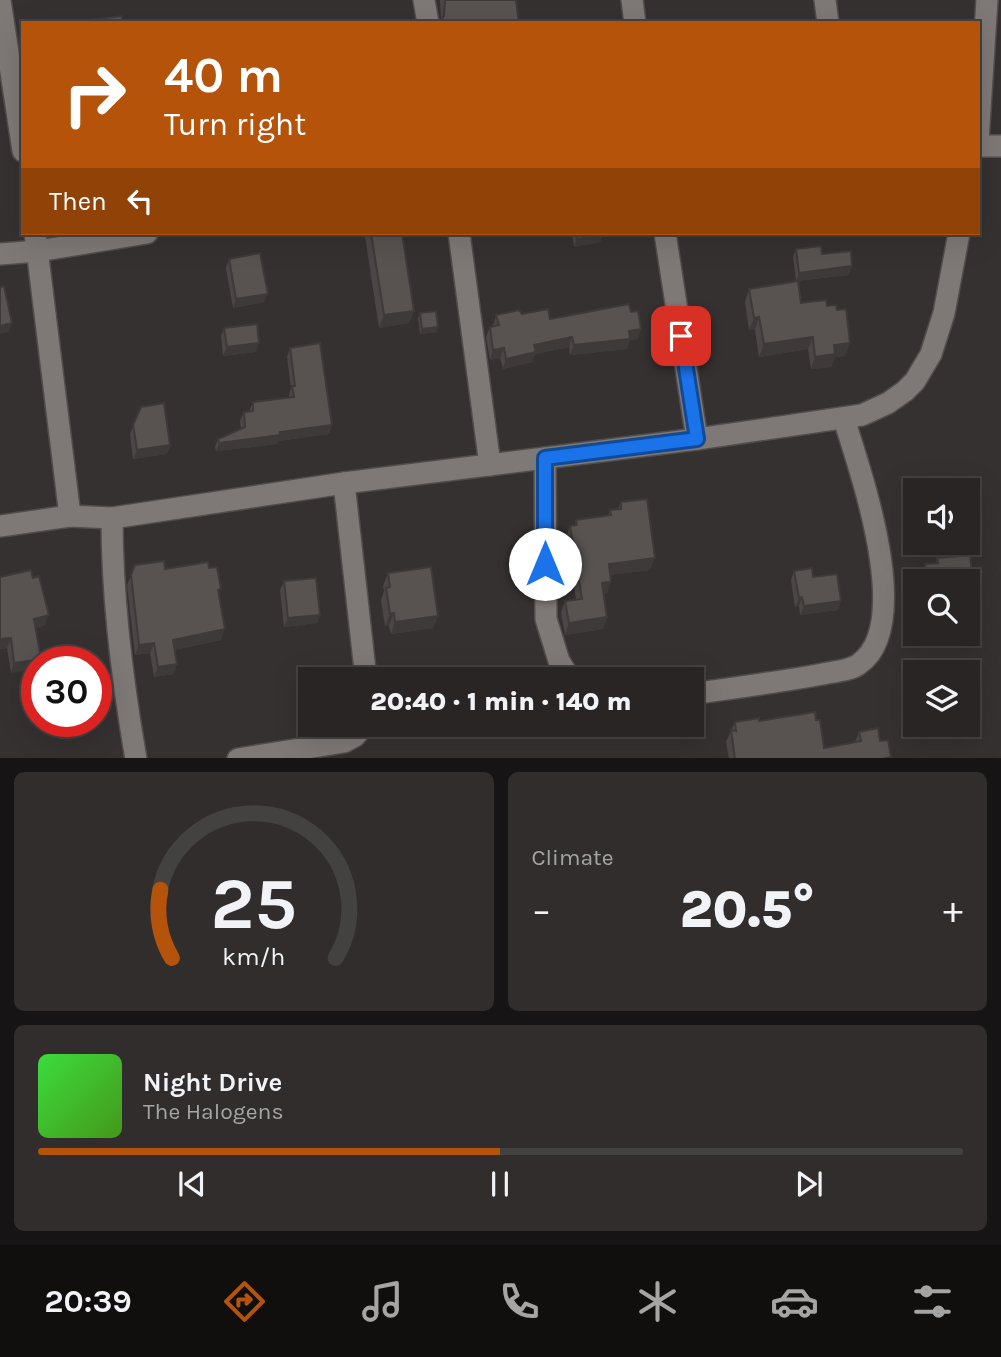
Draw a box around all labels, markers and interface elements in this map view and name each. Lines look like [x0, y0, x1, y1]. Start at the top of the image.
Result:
text: 40 m [164, 47, 283, 104]
icon: right [49, 49, 140, 140]
text: Turn right [164, 106, 306, 143]
icon: left [121, 182, 159, 220]
text: Then [49, 186, 107, 217]
pin [651, 306, 711, 366]
icon: arrive [662, 317, 700, 355]
map controls [903, 478, 980, 737]
button: sound [903, 478, 980, 555]
position arrow [508, 527, 582, 601]
button: search [903, 569, 980, 646]
speed limit sign: 30 [21, 646, 112, 737]
button: layers [903, 660, 980, 737]
text: 20:40 · 1 min · 140 m [370, 686, 632, 717]
text: Climate [532, 844, 614, 871]
text: 25 [211, 861, 297, 946]
text: 20.5° [680, 879, 815, 940]
text: − [532, 888, 551, 933]
text: + [943, 888, 963, 933]
text: km/h [222, 941, 285, 970]
text: Night Drive [143, 1067, 282, 1098]
text: The Halogens [143, 1098, 283, 1125]
icon: previous [173, 1165, 211, 1203]
icon: pause [481, 1165, 519, 1203]
icon: next [790, 1165, 828, 1203]
icon: directions [220, 1277, 269, 1326]
icon: music [358, 1277, 407, 1326]
icon: phone [495, 1277, 544, 1326]
icon: climate [633, 1277, 682, 1326]
icon: car [770, 1277, 819, 1326]
icon: filters [908, 1277, 957, 1326]
text: 20:39 [44, 1283, 132, 1320]

